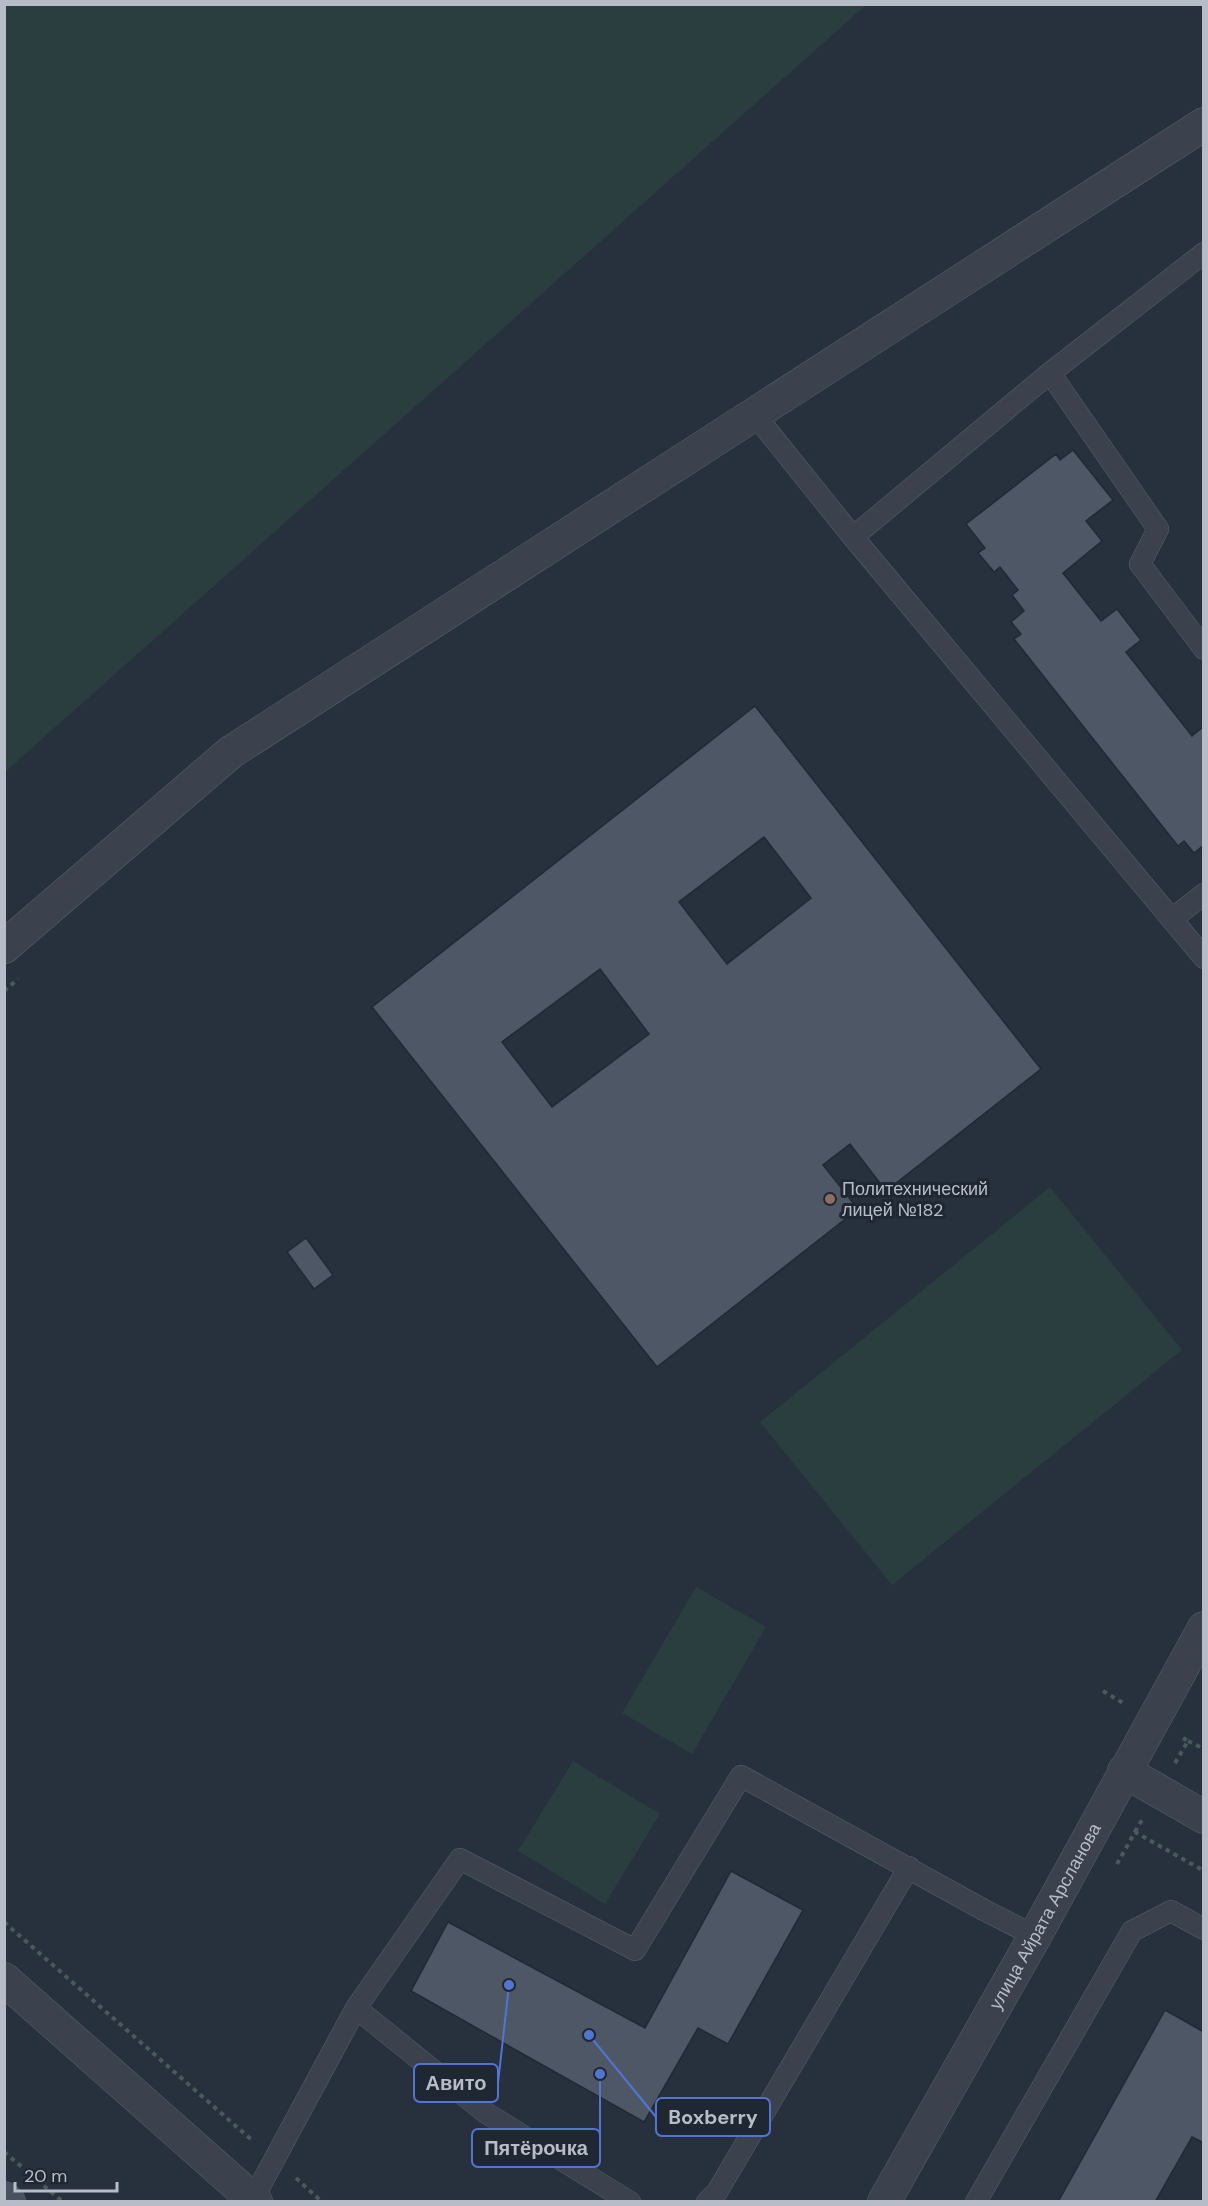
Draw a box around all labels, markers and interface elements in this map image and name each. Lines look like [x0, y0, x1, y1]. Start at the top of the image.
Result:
place label: Политехнический лицей №182 [842, 1177, 988, 1222]
marker: Политехнический лицей №182 [823, 1192, 837, 1206]
street label: улица Айрата Арсланова [984, 1818, 1107, 2014]
callout: Авито [414, 2064, 498, 2102]
text: Авито [426, 2070, 486, 2096]
callout: Boxberry [656, 2098, 770, 2136]
text: Boxberry [668, 2104, 758, 2130]
callout: Пятёрочка [472, 2129, 600, 2167]
text: Пятёрочка [484, 2135, 589, 2161]
scale bar [15, 2155, 117, 2193]
text: 20 m [24, 2164, 67, 2188]

